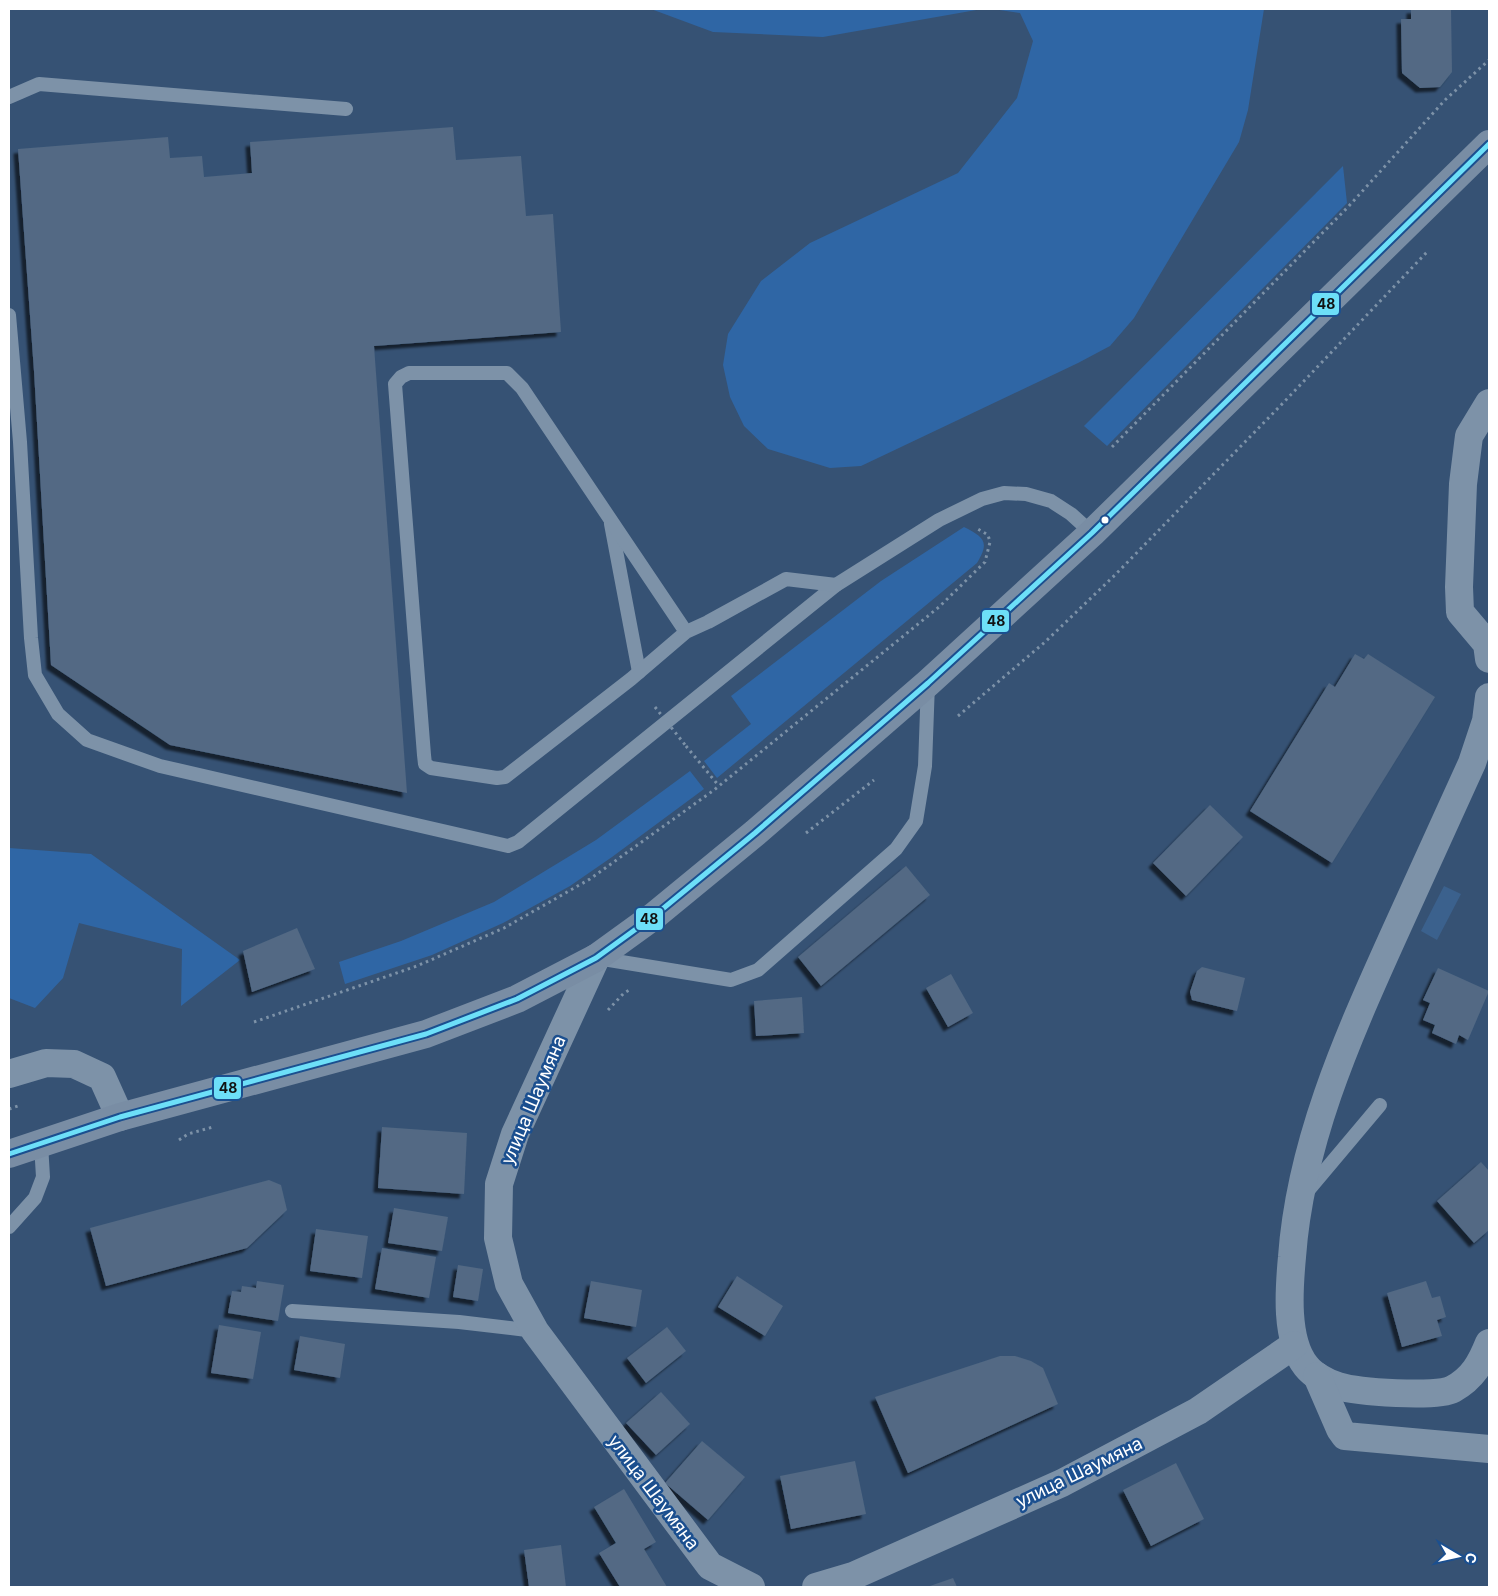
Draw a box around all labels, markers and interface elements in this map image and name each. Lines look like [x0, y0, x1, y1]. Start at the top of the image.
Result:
line badge: 48 [1311, 292, 1340, 316]
text: 48 [1317, 295, 1335, 312]
unlabelled marker [1100, 515, 1110, 525]
line badge: 48 [981, 609, 1010, 633]
text: 48 [987, 612, 1005, 629]
line badge: 48 [635, 907, 664, 931]
text: 48 [640, 910, 658, 927]
street label: улица Шаумяна [496, 1032, 570, 1168]
line badge: 48 [213, 1076, 242, 1100]
text: 48 [219, 1079, 237, 1096]
street label: улица Шаумяна [604, 1431, 704, 1553]
street label: улица Шаумяна [1012, 1432, 1146, 1512]
north arrow [1433, 1531, 1483, 1581]
text: С [1462, 1552, 1481, 1565]

